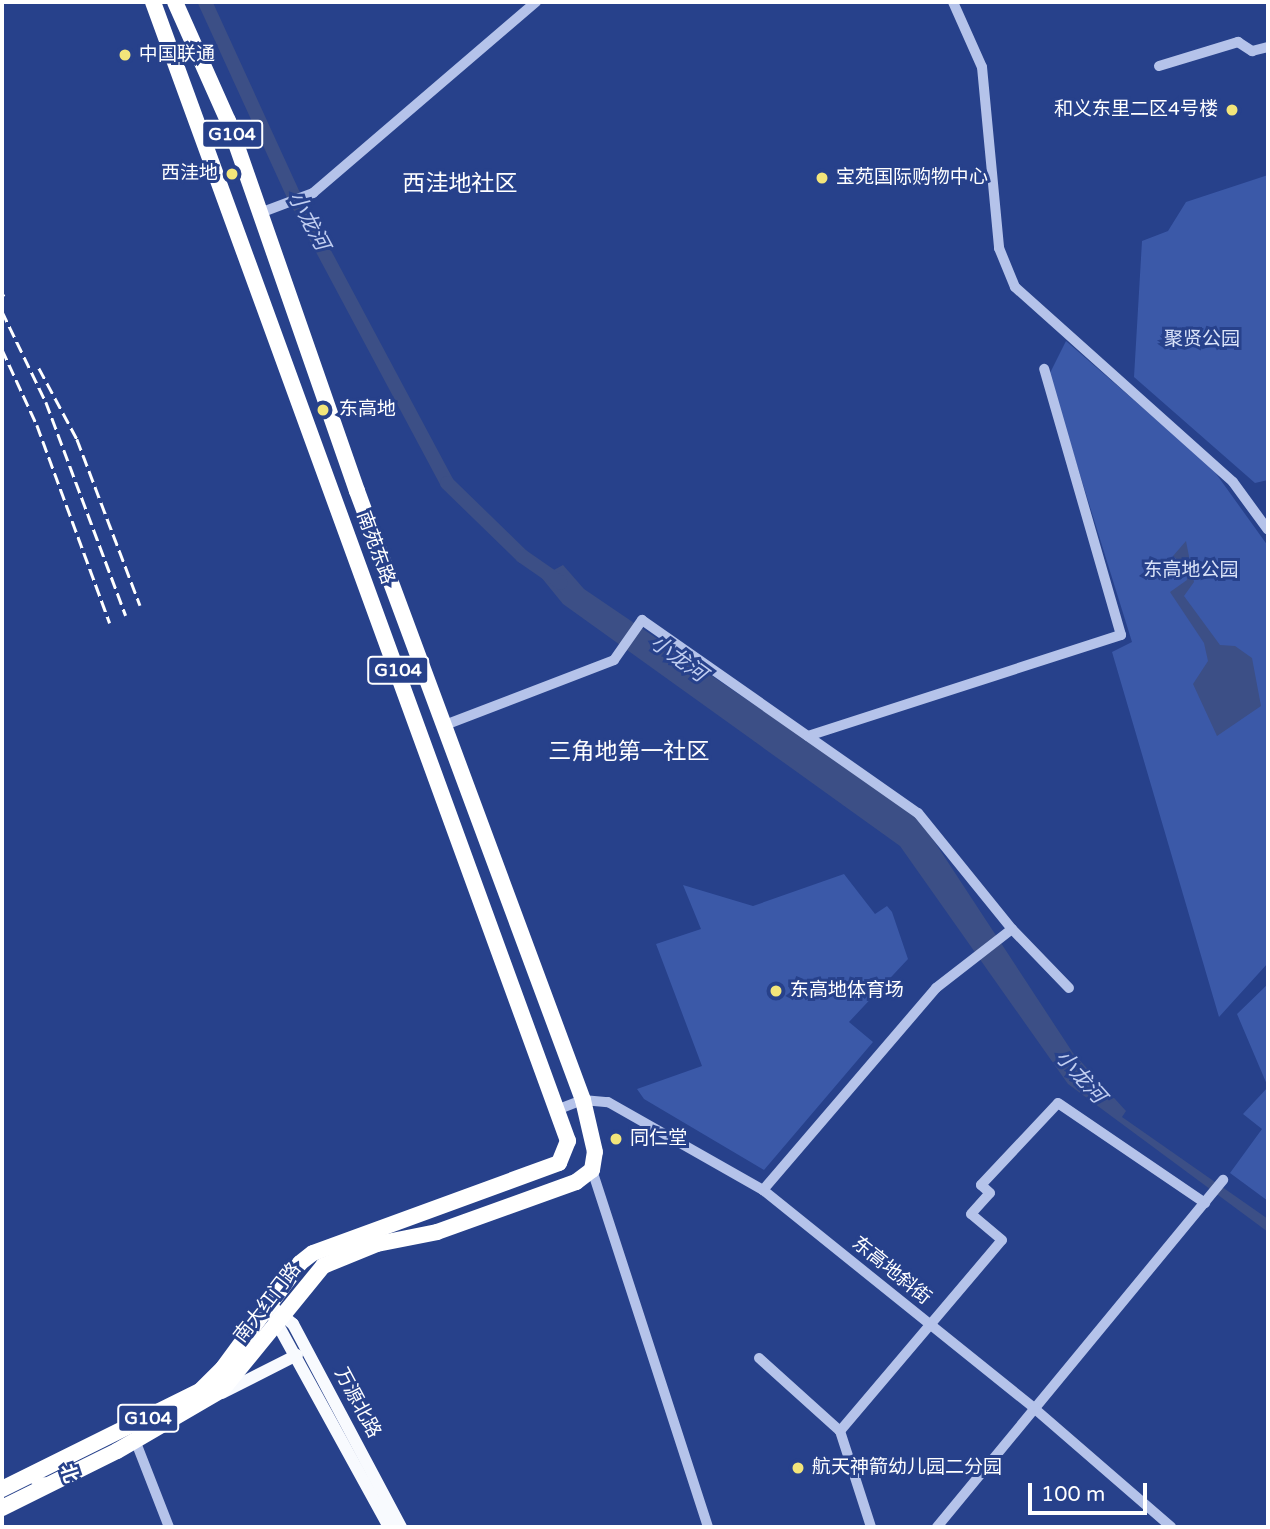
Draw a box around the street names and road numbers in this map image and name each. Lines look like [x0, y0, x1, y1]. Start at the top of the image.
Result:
road number: G104 [201, 119, 264, 148]
street label: 南苑东路 [351, 508, 399, 588]
road number: G104 [366, 656, 430, 684]
street label: 东高地斜街 [847, 1232, 935, 1310]
street label: 南大红门路 [230, 1259, 306, 1347]
street label: 万源北路 [329, 1364, 385, 1442]
road number: G104 [116, 1404, 180, 1433]

